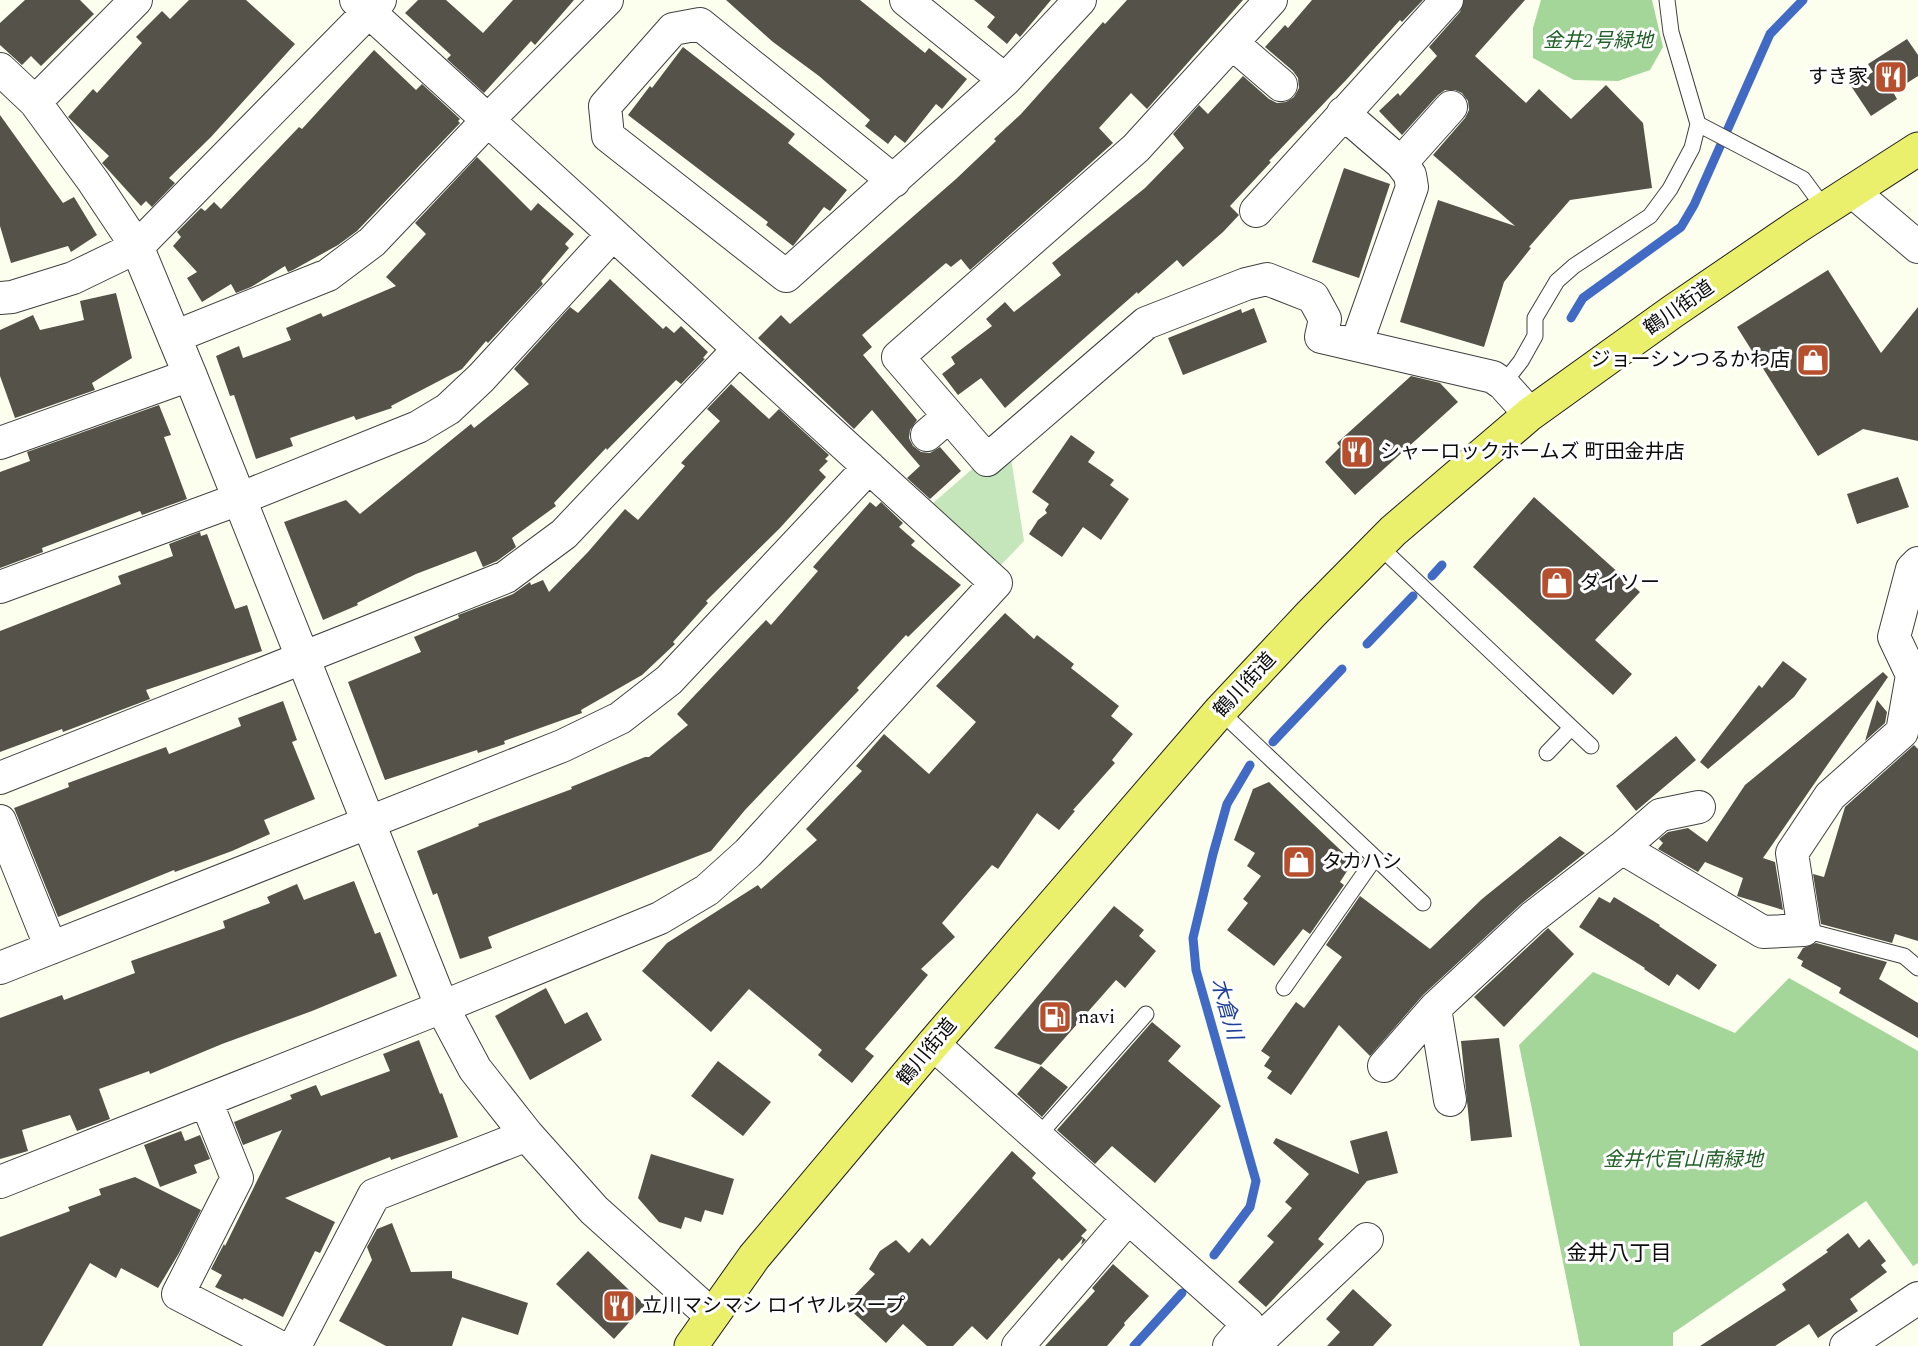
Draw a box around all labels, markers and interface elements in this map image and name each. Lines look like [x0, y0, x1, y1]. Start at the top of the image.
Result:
park label: 金井2号緑地 [1543, 26, 1655, 56]
restaurant icon: すき家 [1873, 59, 1909, 95]
place label: すき家 [1808, 62, 1868, 92]
street label: 鶴川街道 [1638, 273, 1720, 343]
shop icon: ジョーシンつるかわ店 [1795, 342, 1831, 378]
place label: ジョーシンつるかわ店 [1590, 345, 1790, 375]
restaurant icon: シャーロックホームズ 町田金井店 [1339, 434, 1375, 470]
place label: シャーロックホームズ 町田金井店 [1380, 437, 1684, 467]
shop icon: ダイソー [1539, 565, 1575, 601]
place label: ダイソー [1580, 568, 1660, 598]
street label: 鶴川街道 [1207, 646, 1283, 724]
shop icon: タカハシ [1281, 844, 1317, 880]
place label: タカハシ [1322, 847, 1402, 877]
water label: 木倉川 [1202, 974, 1251, 1046]
fuel station icon: navi [1037, 999, 1073, 1035]
place label: navi [1078, 1002, 1115, 1032]
street label: 鶴川街道 [890, 1012, 964, 1092]
park label: 金井代官山南緑地 [1603, 1145, 1765, 1175]
district label: 金井八丁目 [1567, 1238, 1672, 1270]
restaurant icon: 立川マシマシ ロイヤルスープ [601, 1288, 637, 1324]
place label: 立川マシマシ ロイヤルスープ [642, 1291, 905, 1321]

